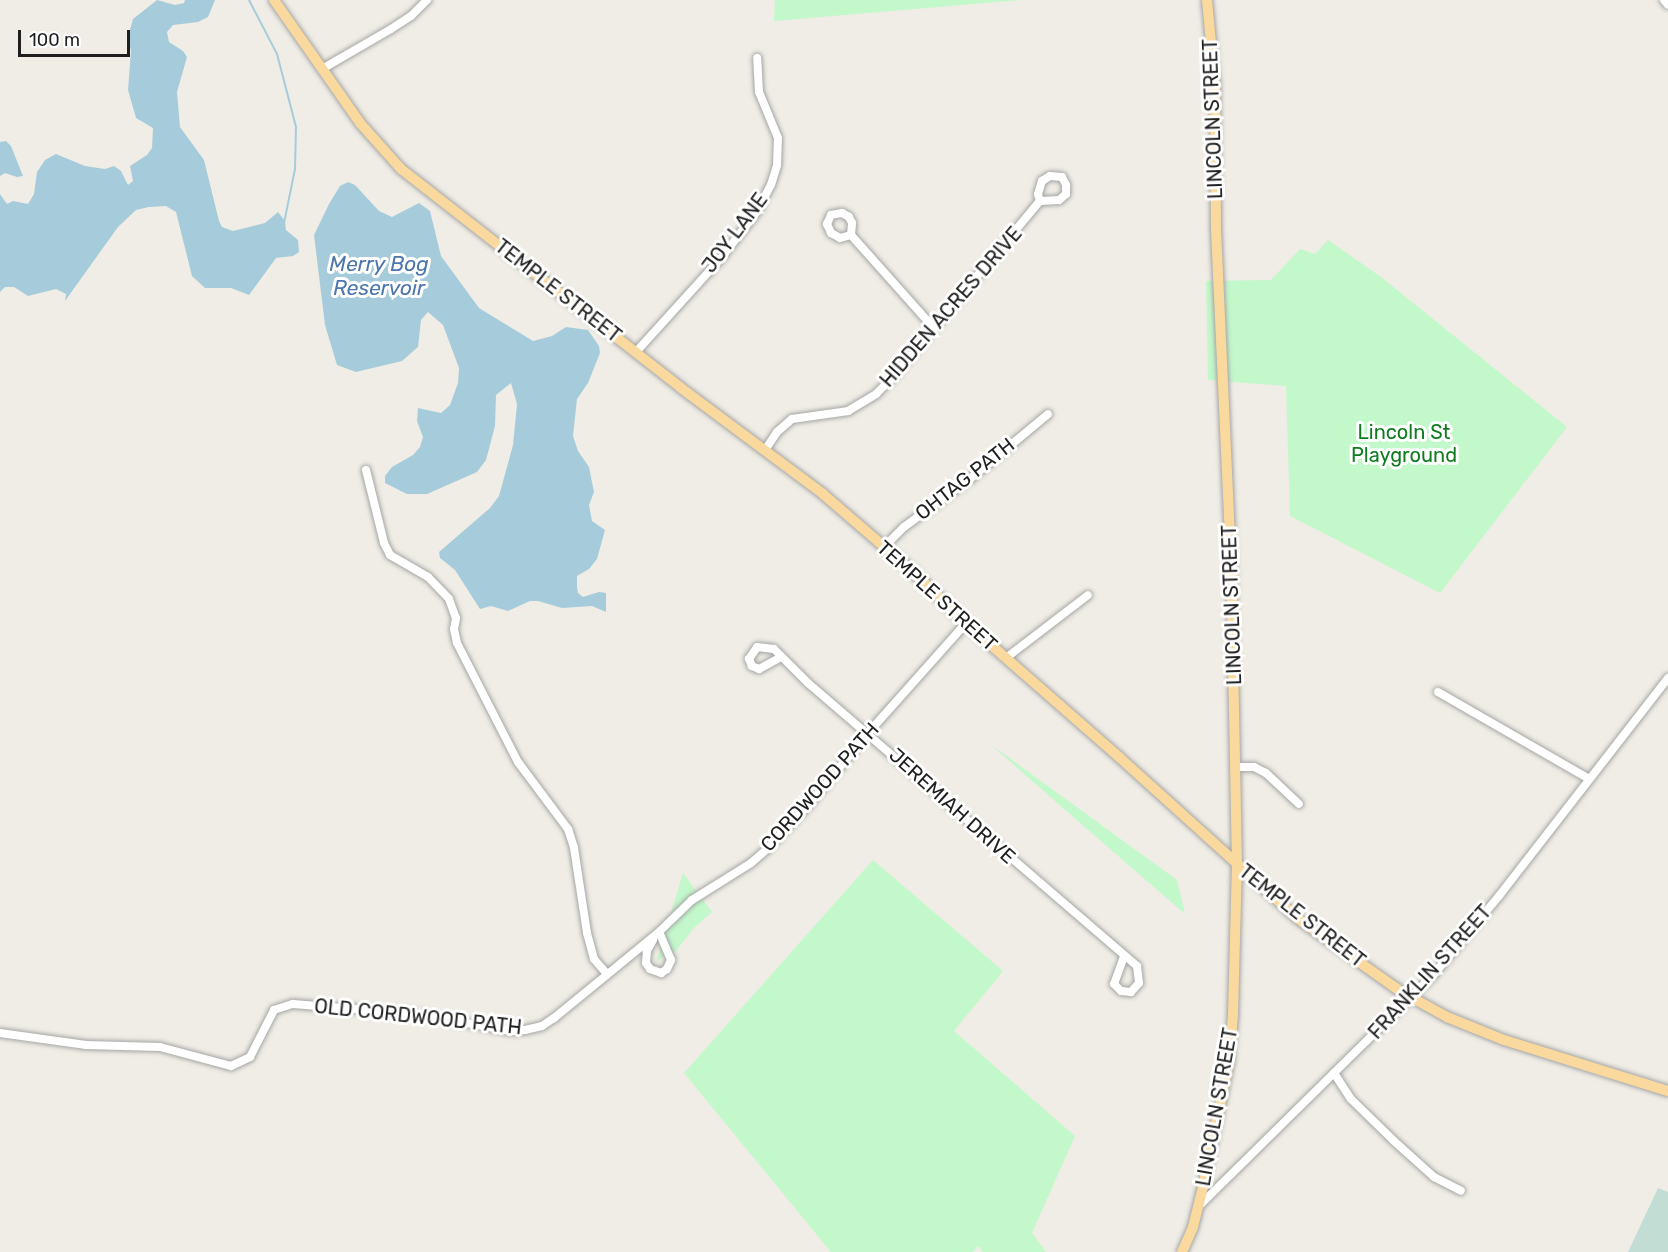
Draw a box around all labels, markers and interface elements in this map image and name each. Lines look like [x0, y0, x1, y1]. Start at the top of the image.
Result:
scale bar [21, 18, 134, 56]
text: 100 m [29, 29, 80, 51]
street label: LINCOLN STREET [1198, 38, 1228, 200]
street label: JOY LANE [697, 188, 773, 278]
street label: HIDDEN ACRES DRIVE [875, 222, 1027, 392]
street label: TEMPLE STREET [490, 234, 626, 348]
water label: Merry Bog Reservoir [329, 251, 429, 301]
park label: Lincoln St Playground [1351, 421, 1457, 468]
street label: OHTAG PATH [911, 433, 1019, 525]
street label: LINCOLN STREET [1217, 524, 1247, 686]
street label: TEMPLE STREET [872, 536, 1002, 656]
street label: CORDWOOD PATH [756, 718, 884, 856]
street label: JEREMIAH DRIVE [884, 743, 1020, 869]
street label: TEMPLE STREET [1234, 859, 1370, 973]
street label: FRANKLIN STREET [1363, 900, 1497, 1044]
street label: OLD CORDWOOD PATH [313, 994, 523, 1040]
street label: LINCOLN STREET [1191, 1026, 1243, 1188]

